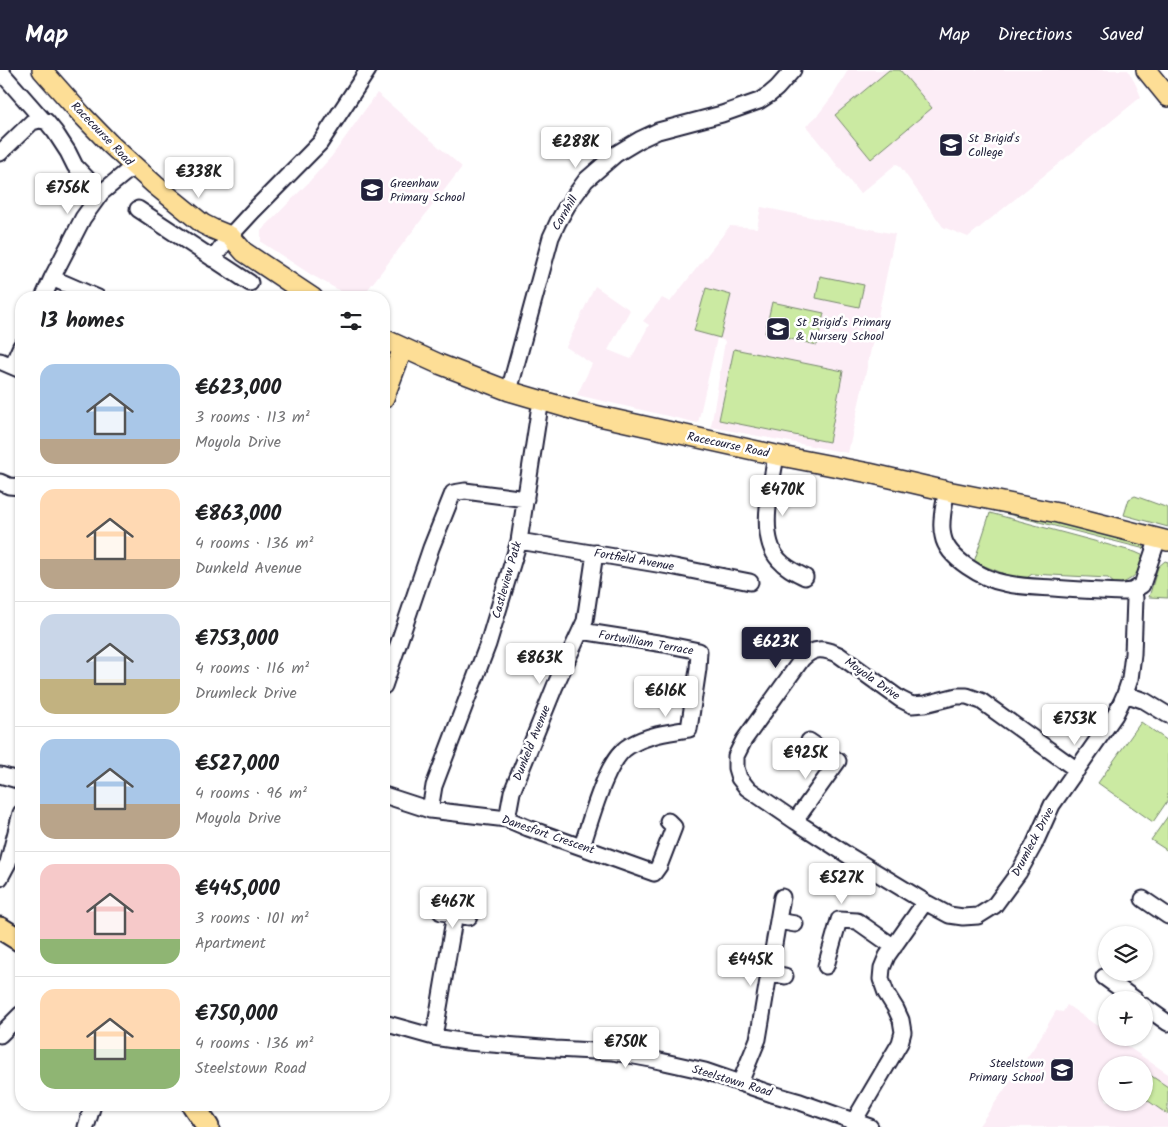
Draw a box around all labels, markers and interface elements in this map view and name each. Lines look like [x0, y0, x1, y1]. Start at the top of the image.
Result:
text: Map [25, 16, 68, 55]
text: Map [938, 21, 970, 50]
text: Directions [998, 21, 1072, 50]
text: Saved [1100, 21, 1143, 50]
street label: Racecourse Road [66, 97, 138, 171]
pin: €288K [541, 126, 611, 169]
place label: St Brigid's College [968, 129, 1020, 162]
text: €288K [552, 130, 600, 155]
school or university icon: St Brigid's College [938, 132, 964, 158]
pin: €338K [164, 156, 234, 199]
text: €338K [176, 160, 222, 185]
pin: €756K [33, 172, 103, 215]
place label: Greenhaw Primary School [390, 174, 465, 207]
text: €756K [46, 176, 90, 201]
school or university icon: Greenhaw Primary School [359, 177, 385, 203]
street label: Carnhill [547, 192, 583, 234]
text: 13 homes [40, 305, 125, 338]
icon: filters [337, 307, 365, 335]
place label: St Brigid's Primary & Nursery School [796, 313, 891, 346]
school or university icon: St Brigid's Primary & Nursery School [765, 316, 791, 342]
text: €623,000 [195, 372, 281, 405]
icon: home [80, 384, 140, 444]
text: 3 rooms · 113 m² [195, 405, 310, 430]
street label: Racecourse Road [685, 427, 772, 463]
text: Moyola Drive [195, 430, 281, 455]
pin: €470K [748, 474, 818, 517]
text: €470K [761, 478, 805, 503]
text: €863,000 [195, 498, 281, 531]
icon: home [80, 509, 140, 569]
text: 4 rooms · 136 m² [195, 531, 313, 556]
street label: Castleview Patk [487, 539, 527, 621]
street label: Fortfield Avenue [592, 544, 676, 577]
text: Dunkeld Avenue [195, 556, 302, 581]
text: €753,000 [195, 623, 278, 656]
street label: Fortwilliam Terrace [597, 625, 696, 661]
pin: €623K [741, 626, 811, 669]
text: €623K [753, 630, 799, 655]
icon: home [80, 634, 140, 694]
pin: €863K [505, 642, 575, 685]
text: €863K [517, 646, 563, 671]
street label: Moyola Drive [840, 653, 904, 706]
text: 4 rooms · 116 m² [195, 656, 309, 681]
pin: €616K [631, 676, 701, 718]
text: €616K [645, 679, 687, 704]
text: Drumleck Drive [195, 681, 297, 706]
street label: Dunkeld Avenue [508, 702, 556, 784]
pin: €753K [1040, 704, 1110, 746]
text: €753K [1053, 707, 1097, 732]
pin: €925K [771, 738, 841, 780]
text: €925K [783, 741, 829, 766]
text: €527,000 [195, 748, 279, 781]
icon: home [80, 759, 140, 819]
text: 4 rooms · 96 m² [195, 781, 307, 806]
street label: Drumleck Drive [1007, 803, 1060, 880]
text: Moyola Drive [195, 806, 281, 831]
street label: Danesfort Crescent [499, 810, 597, 860]
pin: €527K [807, 862, 877, 905]
text: €527K [820, 866, 864, 891]
text: €445,000 [195, 873, 280, 906]
icon: home [80, 884, 140, 944]
pin: €467K [418, 886, 488, 929]
text: €467K [431, 890, 475, 915]
text: 3 rooms · 101 m² [195, 906, 309, 931]
map controls [1098, 926, 1153, 1111]
button: layers [1098, 926, 1153, 981]
text: Apartment [195, 931, 266, 956]
pin: €445K [716, 944, 786, 987]
text: €445K [728, 948, 774, 973]
button: + [1098, 991, 1153, 1046]
text: €750,000 [195, 998, 277, 1031]
icon: home [80, 1009, 140, 1069]
pin: €750K [591, 1026, 661, 1069]
text: €750K [604, 1030, 648, 1055]
text: 4 rooms · 136 m² [195, 1031, 313, 1056]
place label: Steelstown Primary School [969, 1054, 1044, 1087]
text: Steelstown Road [195, 1056, 306, 1081]
button: − [1098, 1056, 1153, 1111]
school or university icon: Steelstown Primary School [1049, 1057, 1075, 1083]
street label: Steelstown Road [689, 1060, 776, 1103]

